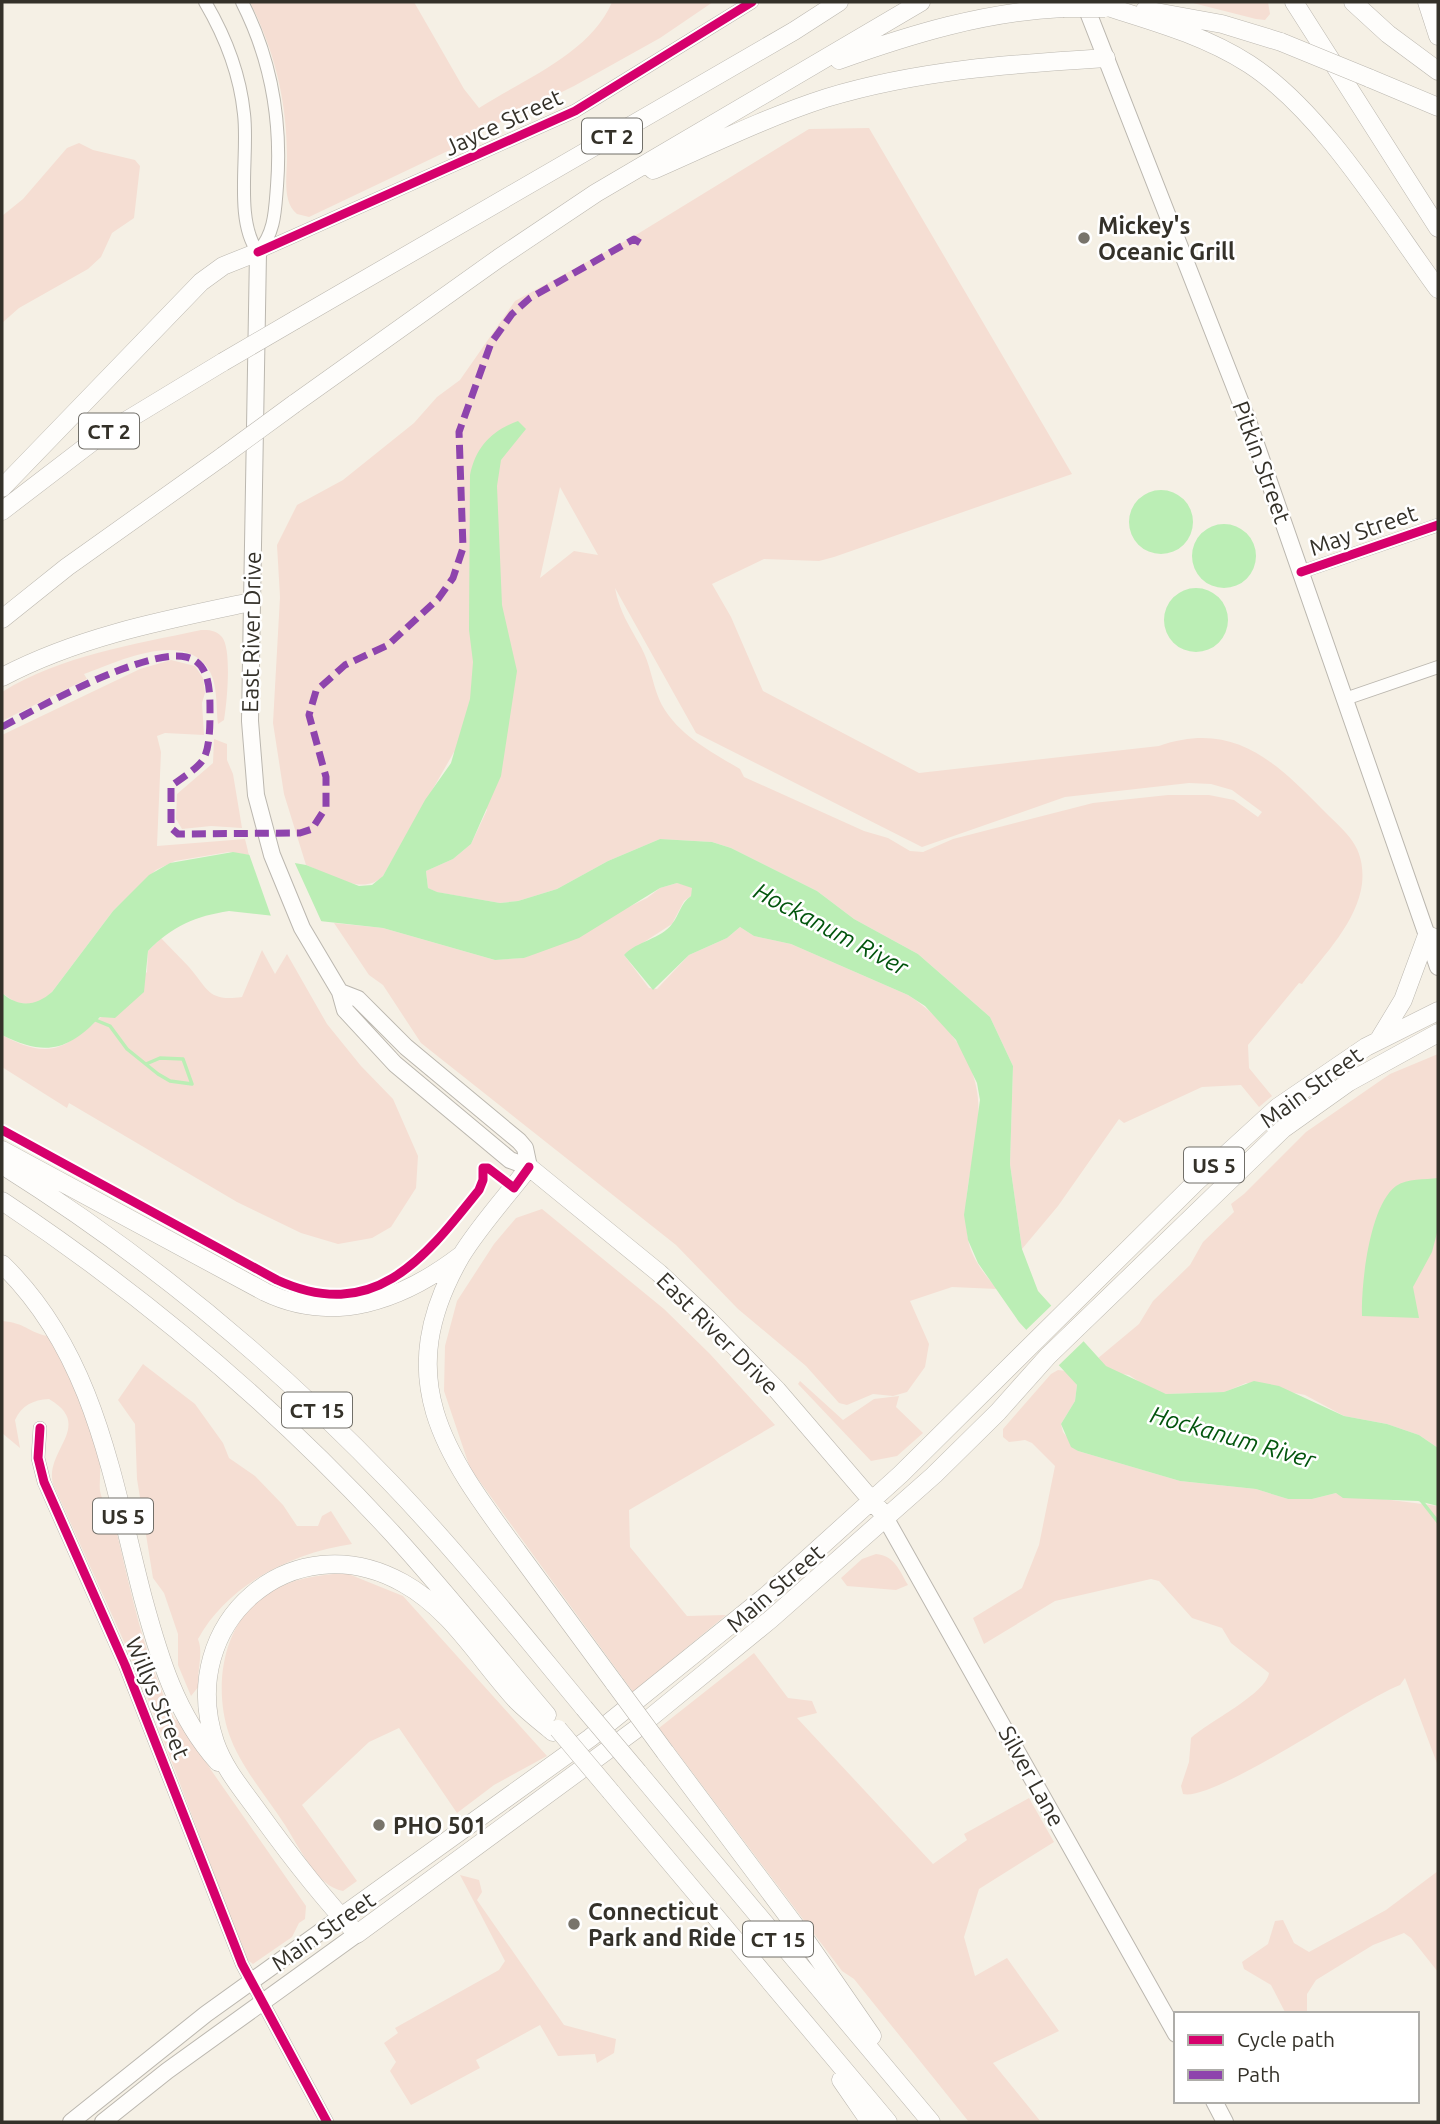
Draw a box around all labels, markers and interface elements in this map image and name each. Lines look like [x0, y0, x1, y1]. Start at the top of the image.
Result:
street label: Jayce Street [440, 84, 566, 160]
road number: CT 2 [582, 118, 642, 154]
place label: Mickey's Oceanic Grill [1098, 213, 1235, 264]
marker: Mickey's Oceanic Grill [1076, 230, 1092, 246]
street label: Pitkin Street [1228, 397, 1296, 527]
road number: CT 2 [79, 414, 139, 448]
street label: May Street [1306, 500, 1420, 560]
street label: East River Drive [237, 551, 265, 713]
water label: Hockanum River [749, 877, 913, 981]
street label: Main Street [1255, 1042, 1367, 1132]
road number: US 5 [1184, 1148, 1244, 1182]
street label: East River Drive [652, 1267, 784, 1399]
road number: CT 15 [282, 1392, 352, 1428]
water label: Hockanum River [1147, 1401, 1319, 1474]
road number: US 5 [93, 1498, 153, 1534]
street label: Main Street [722, 1539, 828, 1637]
street label: Willys Street [121, 1633, 195, 1763]
street label: Silver Lane [994, 1721, 1070, 1831]
place label: PHO 501 [393, 1813, 487, 1838]
marker: PHO 501 [371, 1817, 387, 1833]
street label: Main Street [267, 1886, 379, 1976]
place label: Connecticut Park and Ride [588, 1899, 736, 1950]
marker: Connecticut Park and Ride [566, 1916, 582, 1932]
road number: CT 15 [743, 1922, 813, 1956]
legend [1174, 2012, 1419, 2103]
text: Cycle path [1237, 2027, 1335, 2051]
text: Path [1237, 2062, 1280, 2086]

